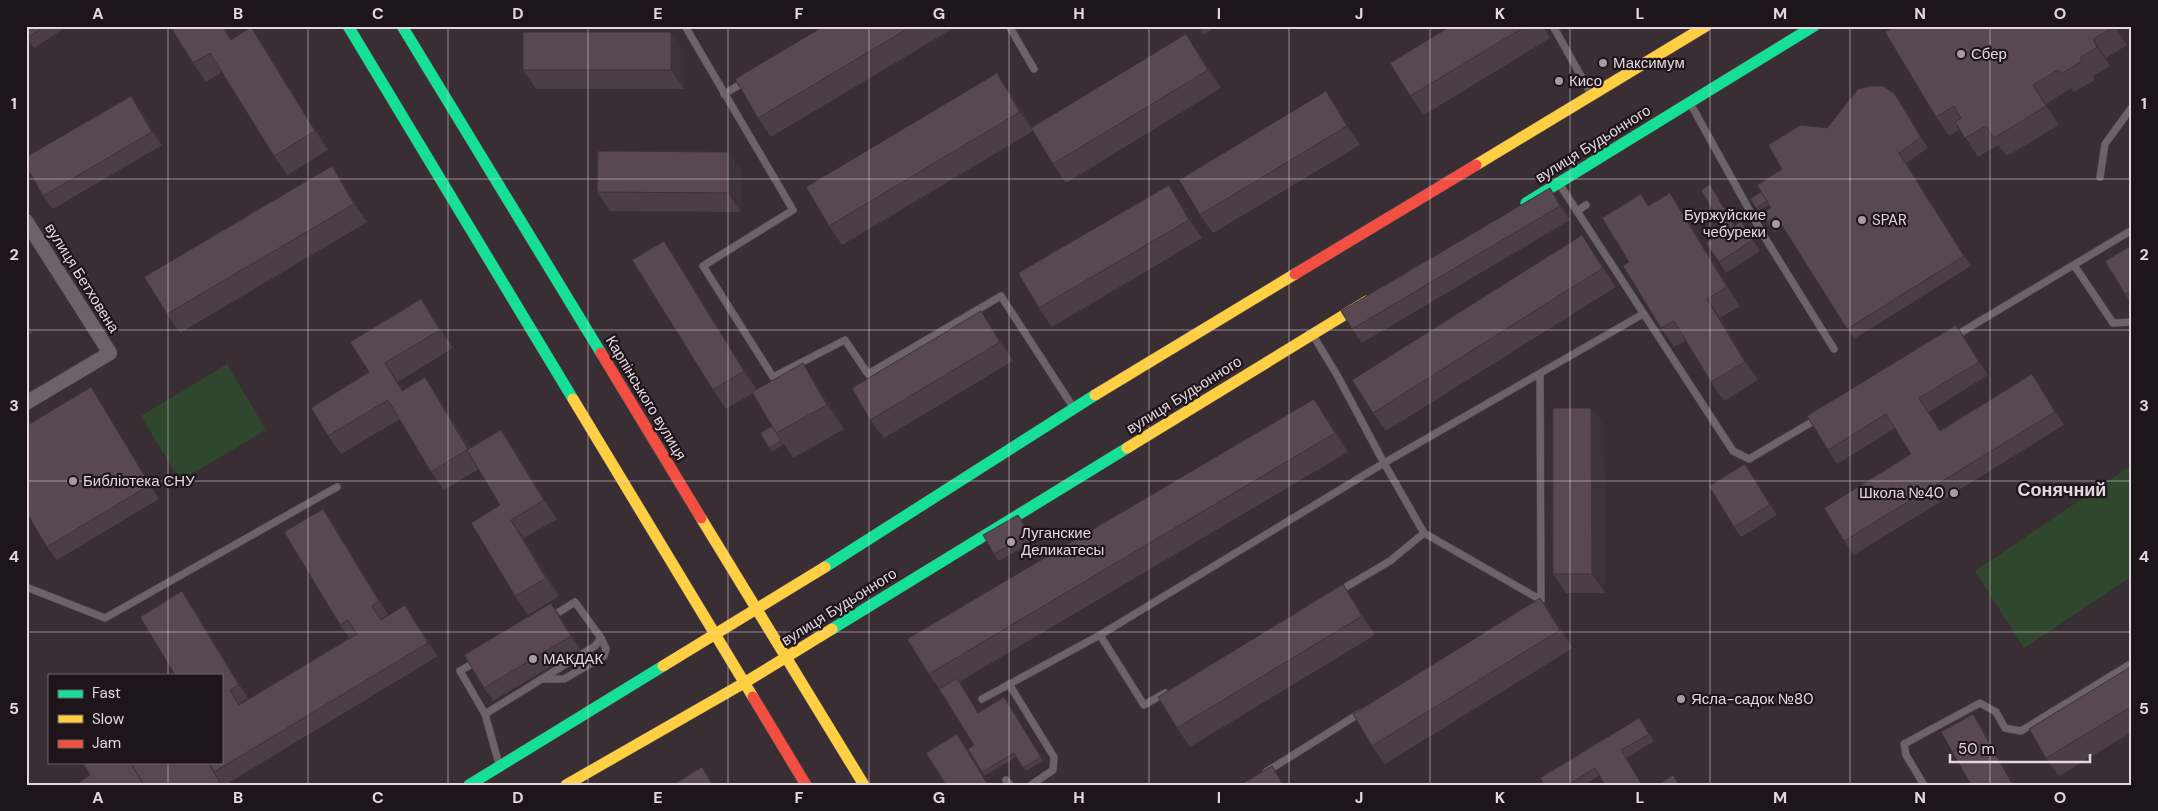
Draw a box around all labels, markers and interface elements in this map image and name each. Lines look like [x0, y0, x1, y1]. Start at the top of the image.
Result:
text: A [92, 3, 104, 24]
text: B [233, 3, 243, 24]
text: C [372, 3, 384, 24]
text: D [512, 3, 524, 24]
text: E [653, 3, 663, 24]
text: F [795, 3, 804, 24]
text: G [933, 3, 945, 24]
text: H [1073, 3, 1085, 24]
text: I [1217, 3, 1221, 24]
text: J [1355, 3, 1363, 24]
text: K [1495, 3, 1506, 24]
text: L [1636, 3, 1645, 24]
text: M [1773, 3, 1787, 24]
text: N [1914, 3, 1926, 24]
text: O [2054, 3, 2066, 24]
place label: Сбер [1971, 44, 2007, 64]
marker: Сбер [1955, 48, 1967, 60]
place label: Максимум [1613, 53, 1685, 73]
marker: Максимум [1597, 57, 1609, 69]
place label: Кисо [1569, 71, 1602, 91]
marker: Кисо [1553, 75, 1565, 87]
text: 1 [11, 93, 17, 114]
text: 1 [2141, 93, 2147, 114]
street label: вулиця Будьонного [1532, 100, 1654, 188]
place label: Буржуйские чебуреки [1684, 205, 1766, 242]
place label: SPAR [1872, 210, 1907, 230]
marker: SPAR [1856, 214, 1868, 226]
marker: Буржуйские чебуреки [1770, 218, 1782, 230]
street label: вулиця Бетховена [40, 219, 124, 337]
text: 2 [9, 244, 19, 265]
text: 2 [2139, 244, 2149, 265]
street label: Карпінського вулиця [601, 332, 691, 464]
street label: вулиця Будьонного [1123, 351, 1245, 439]
text: 3 [9, 395, 19, 416]
text: 3 [2139, 395, 2149, 416]
place label: Библіотека СНУ [83, 471, 195, 491]
marker: Библіотека СНУ [67, 475, 79, 487]
district label: Сонячний [2018, 478, 2106, 502]
place label: Школа №40 [1859, 483, 1944, 503]
marker: Школа №40 [1948, 487, 1960, 499]
place label: Луганские Деликатесы [1021, 523, 1104, 560]
marker: Луганские Деликатесы [1005, 536, 1017, 548]
text: 4 [9, 546, 19, 567]
text: 4 [2139, 546, 2149, 567]
street label: вулиця Будьонного [778, 563, 900, 651]
place label: МАКДАК [543, 649, 603, 669]
marker: МАКДАК [527, 653, 539, 665]
legend [48, 674, 222, 764]
text: Fast [92, 683, 121, 703]
place label: Ясла-садок №80 [1691, 689, 1814, 709]
marker: Ясла-садок №80 [1675, 693, 1687, 705]
text: 5 [9, 698, 19, 719]
text: 5 [2139, 698, 2149, 719]
text: Slow [92, 709, 125, 729]
scale bar [1950, 731, 2090, 763]
text: Jam [92, 733, 121, 753]
text: 50 m [1958, 739, 1995, 759]
text: A [92, 787, 104, 808]
text: B [233, 787, 243, 808]
text: C [372, 787, 384, 808]
text: D [512, 787, 524, 808]
text: E [653, 787, 663, 808]
text: F [795, 787, 804, 808]
text: G [933, 787, 945, 808]
text: H [1073, 787, 1085, 808]
text: I [1217, 787, 1221, 808]
text: J [1355, 787, 1363, 808]
text: K [1495, 787, 1506, 808]
text: L [1636, 787, 1645, 808]
text: M [1773, 787, 1787, 808]
text: N [1914, 787, 1926, 808]
text: O [2054, 787, 2066, 808]

